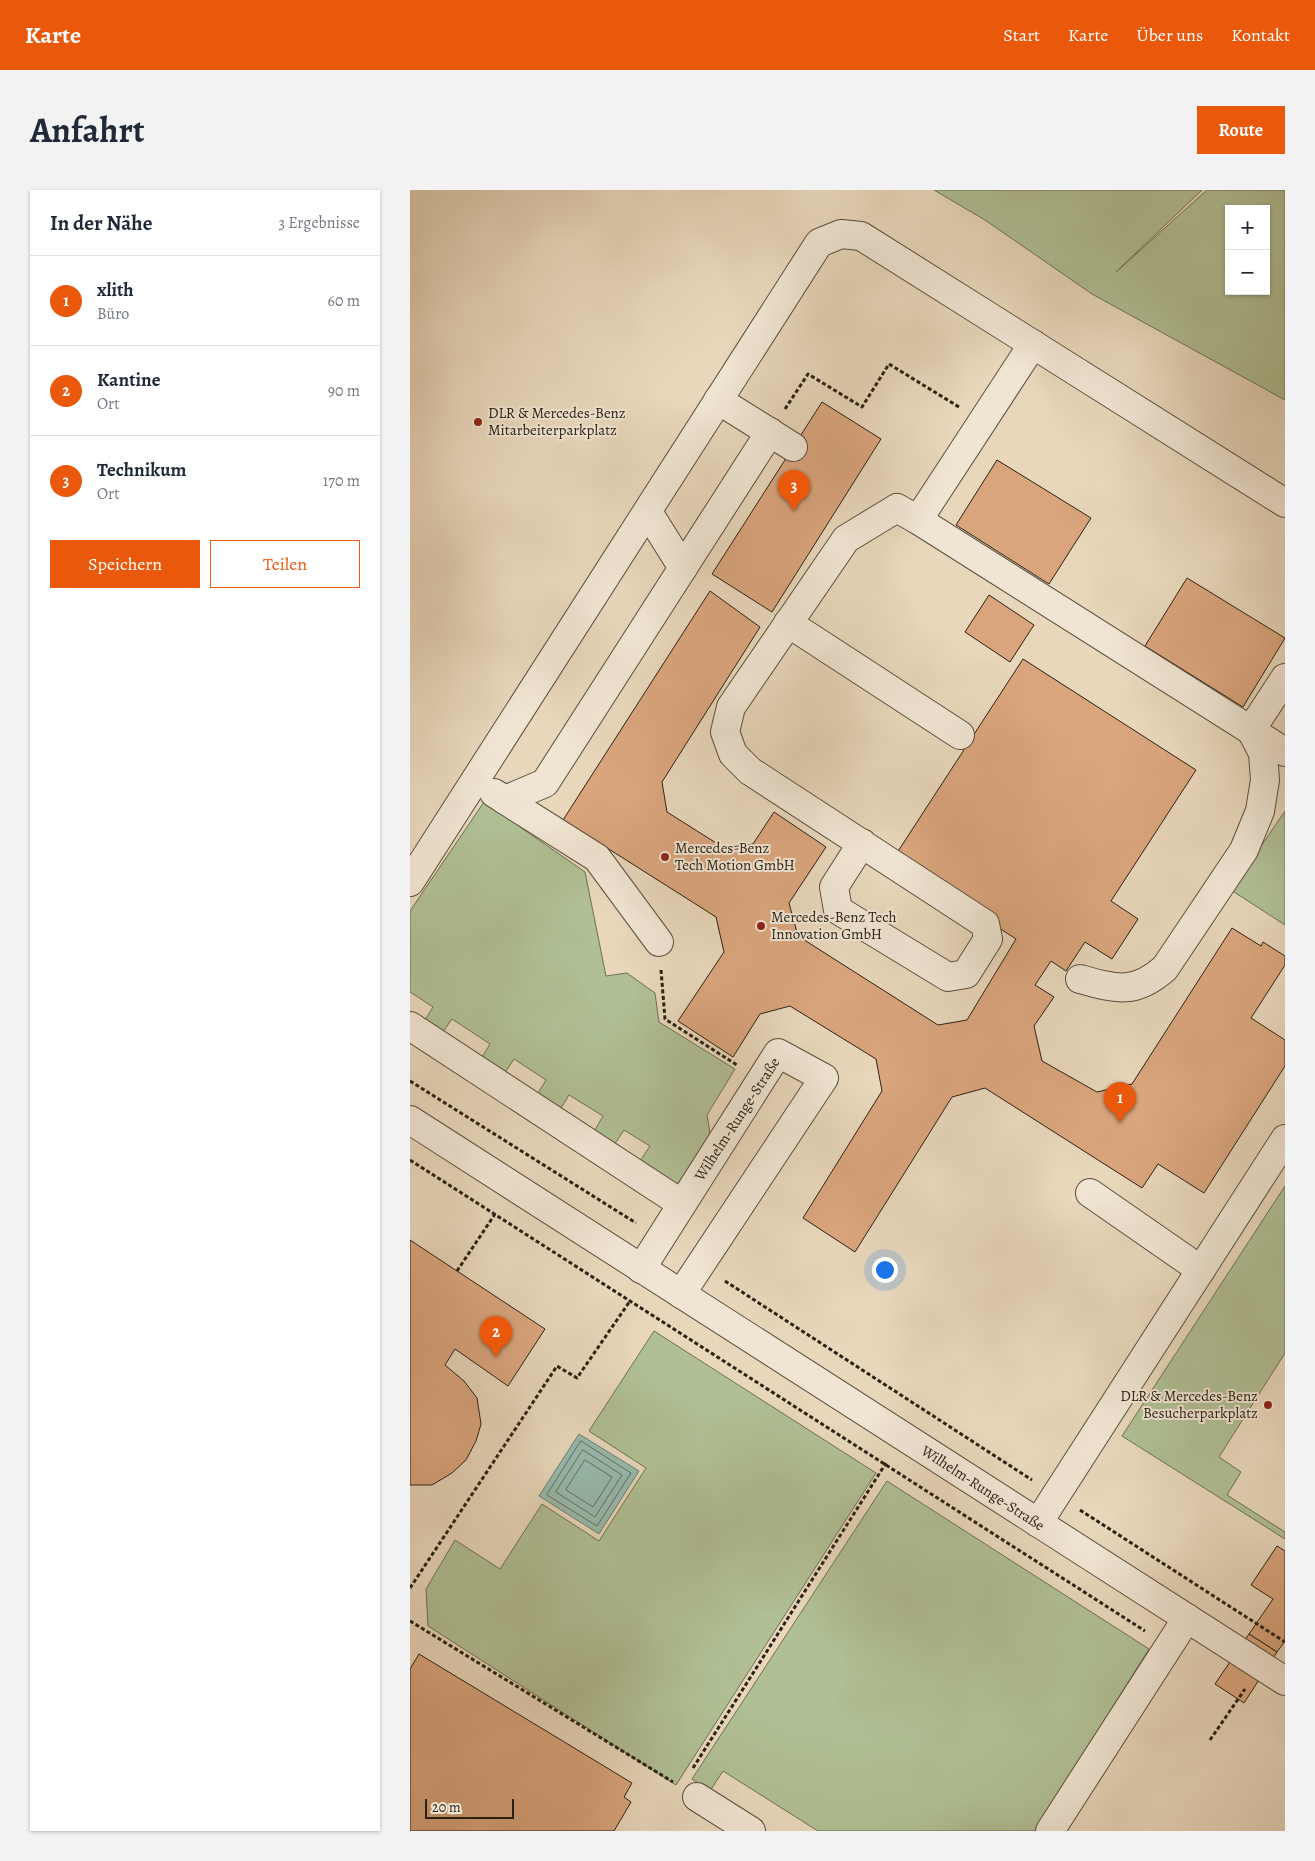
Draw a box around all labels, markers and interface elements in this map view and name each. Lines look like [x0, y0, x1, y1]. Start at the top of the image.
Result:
text: Karte [25, 19, 81, 51]
text: Start [1003, 23, 1040, 47]
text: Karte [1068, 23, 1108, 47]
text: Über uns [1136, 23, 1203, 47]
text: Kontakt [1231, 23, 1290, 47]
text: Anfahrt [30, 106, 145, 154]
button: Route [1197, 106, 1285, 154]
map controls [1225, 205, 1270, 295]
button: + [1225, 205, 1270, 250]
text: In der Nähe [50, 209, 152, 237]
text: 3 Ergebnisse [278, 212, 360, 234]
button: − [1225, 250, 1270, 295]
text: xlith [97, 277, 134, 303]
text: 1 [63, 290, 69, 312]
text: 60 m [328, 290, 360, 312]
text: Büro [97, 303, 129, 325]
text: Kantine [97, 367, 160, 393]
text: 2 [62, 380, 70, 402]
text: 90 m [328, 380, 360, 402]
text: Ort [97, 393, 119, 415]
place label: DLR & Mercedes-Benz Mitarbeiterparkplatz [488, 403, 626, 440]
marker: DLR & Mercedes-Benz Mitarbeiterparkplatz [472, 416, 484, 428]
text: Technikum [97, 457, 186, 483]
text: 3 [63, 470, 69, 492]
text: 170 m [323, 470, 360, 492]
pin: 3 [778, 470, 810, 511]
text: Ort [97, 483, 119, 505]
button: Speichern [50, 540, 200, 588]
button: Teilen [210, 540, 360, 588]
place label: Mercedes-Benz Tech Motion GmbH [675, 838, 795, 875]
marker: Mercedes-Benz Tech Motion GmbH [659, 851, 671, 863]
place label: Mercedes-Benz Tech Innovation GmbH [771, 907, 897, 944]
marker: Mercedes-Benz Tech Innovation GmbH [755, 920, 767, 932]
street label: Wilhelm-Runge-Straße [689, 1053, 785, 1185]
pin: 1 [1104, 1082, 1136, 1123]
your location [872, 1257, 898, 1283]
pin: 2 [480, 1316, 512, 1357]
place label: DLR & Mercedes-Benz Besucherparkplatz [1120, 1386, 1258, 1423]
marker: DLR & Mercedes-Benz Besucherparkplatz [1262, 1399, 1274, 1411]
street label: Wilhelm-Runge-Straße [917, 1440, 1049, 1536]
scale bar [425, 1796, 514, 1819]
text: 20 m [432, 1798, 461, 1817]

